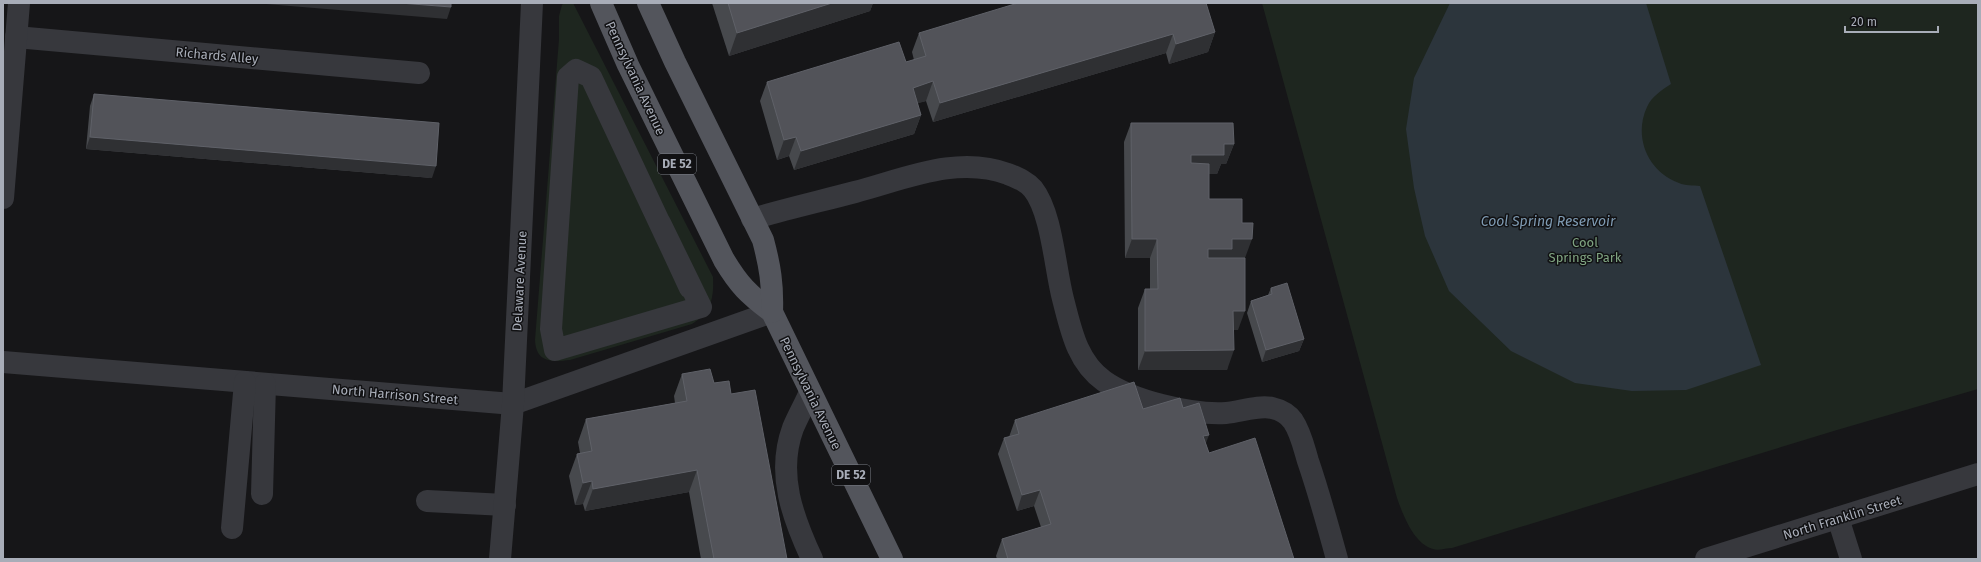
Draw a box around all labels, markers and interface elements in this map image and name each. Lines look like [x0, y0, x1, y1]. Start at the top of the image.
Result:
scale bar [1845, 8, 1938, 34]
text: 20 m [1851, 15, 1877, 29]
street label: Pennsylvania Avenue [603, 19, 668, 137]
street label: Richards Alley [175, 44, 259, 67]
road number: DE 52 [658, 154, 696, 174]
water label: Cool Spring Reservoir [1481, 213, 1616, 230]
street label: Delaware Avenue [509, 230, 530, 332]
park label: Cool Springs Park [1549, 235, 1622, 265]
street label: Pennsylvania Avenue [777, 334, 844, 452]
street label: North Harrison Street [331, 381, 459, 408]
road number: DE 52 [832, 465, 870, 485]
street label: North Franklin Street [1781, 492, 1903, 543]

